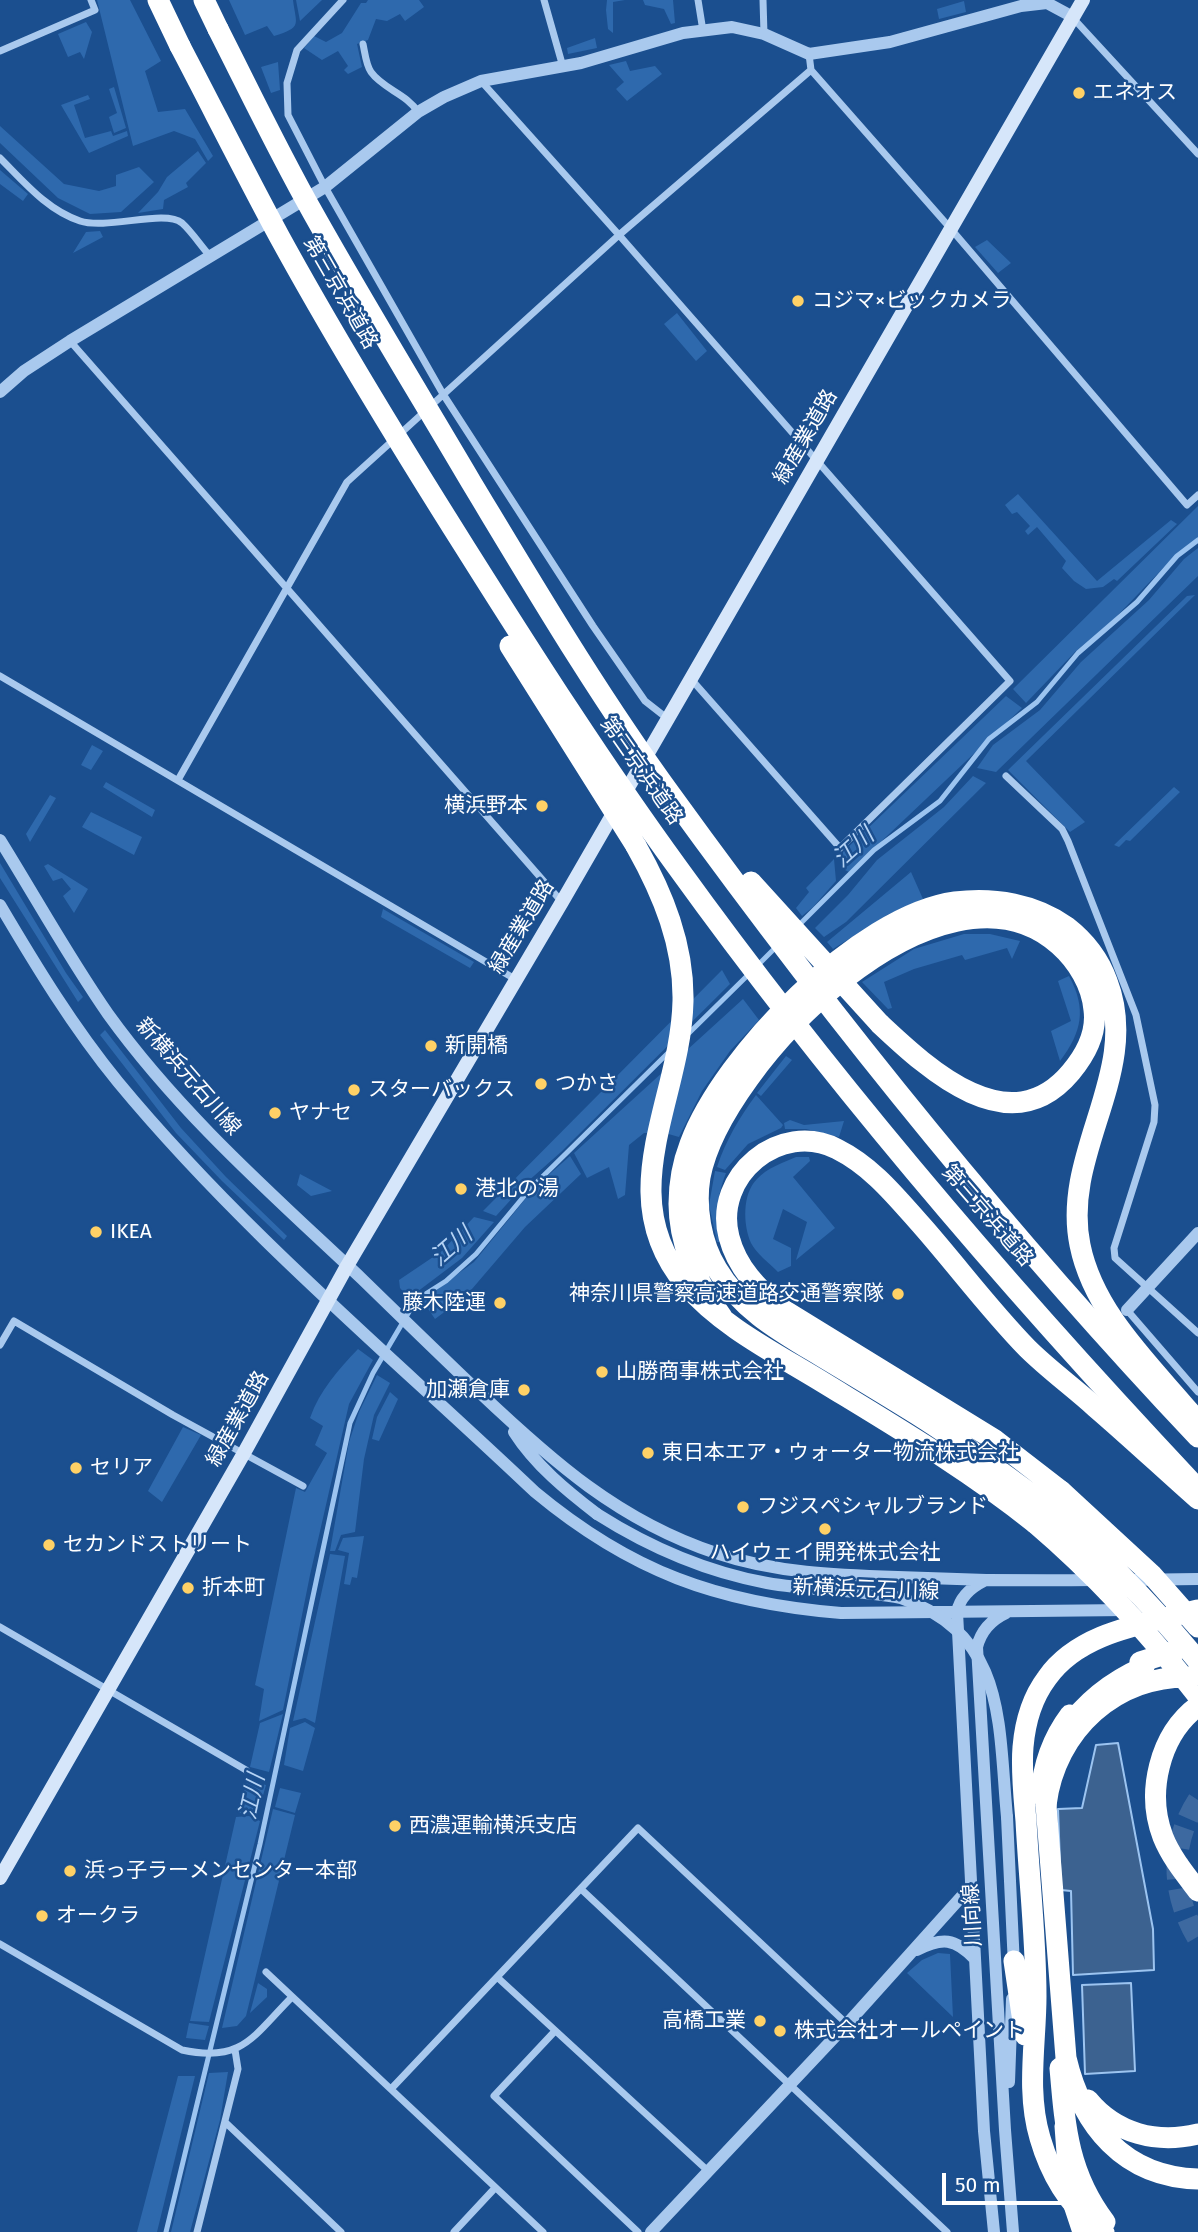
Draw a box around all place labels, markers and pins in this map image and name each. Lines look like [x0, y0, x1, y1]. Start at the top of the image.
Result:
place label: エネオス [1093, 80, 1177, 106]
marker: エネオス [1071, 85, 1087, 101]
place label: コジマ×ビックカメラ [812, 288, 1011, 314]
marker: コジマ×ビックカメラ [790, 293, 806, 309]
place label: 横浜野本 [444, 793, 528, 819]
marker: 横浜野本 [534, 798, 550, 814]
place label: 新開橋 [445, 1033, 508, 1059]
marker: 新開橋 [423, 1038, 439, 1054]
place label: つかさ [555, 1071, 618, 1097]
marker: つかさ [533, 1076, 549, 1092]
place label: スターバックス [368, 1077, 515, 1103]
marker: スターバックス [346, 1082, 362, 1098]
place label: ヤナセ [289, 1100, 352, 1126]
marker: ヤナセ [267, 1105, 283, 1121]
place label: 港北の湯 [475, 1176, 559, 1202]
marker: 港北の湯 [453, 1181, 469, 1197]
place label: IKEA [110, 1219, 152, 1245]
marker: IKEA [88, 1224, 104, 1240]
place label: 神奈川県警察高速道路交通警察隊 [569, 1281, 884, 1307]
marker: 神奈川県警察高速道路交通警察隊 [890, 1286, 906, 1302]
place label: 藤木陸運 [402, 1290, 486, 1316]
marker: 藤木陸運 [492, 1295, 508, 1311]
place label: 山勝商事株式会社 [616, 1359, 784, 1385]
marker: 山勝商事株式会社 [594, 1364, 610, 1380]
place label: 加瀬倉庫 [426, 1377, 510, 1403]
marker: 加瀬倉庫 [516, 1382, 532, 1398]
place label: 東日本エア・ウォーター物流株式会社 [662, 1440, 1019, 1466]
marker: 東日本エア・ウォーター物流株式会社 [640, 1445, 656, 1461]
place label: セリア [90, 1455, 153, 1481]
marker: セリア [68, 1460, 84, 1476]
place label: フジスペシャルブランド [757, 1494, 988, 1520]
marker: フジスペシャルブランド [735, 1499, 751, 1515]
marker: ハイウェイ開発株式会社 [817, 1521, 833, 1537]
place label: セカンドストリート [63, 1532, 252, 1558]
marker: セカンドストリート [41, 1537, 57, 1553]
place label: ハイウェイ開発株式会社 [710, 1540, 940, 1566]
place label: 折本町 [202, 1575, 265, 1601]
marker: 折本町 [180, 1580, 196, 1596]
place label: 西濃運輸横浜支店 [409, 1813, 577, 1839]
marker: 西濃運輸横浜支店 [387, 1818, 403, 1834]
place label: 浜っ子ラーメンセンター本部 [84, 1858, 357, 1884]
marker: 浜っ子ラーメンセンター本部 [62, 1863, 78, 1879]
place label: オークラ [56, 1903, 140, 1929]
marker: オークラ [34, 1908, 50, 1924]
place label: 高橋工業 [662, 2008, 746, 2034]
marker: 高橋工業 [752, 2013, 768, 2029]
place label: 株式会社オールペイント [794, 2018, 1025, 2044]
marker: 株式会社オールペイント [772, 2023, 788, 2039]

